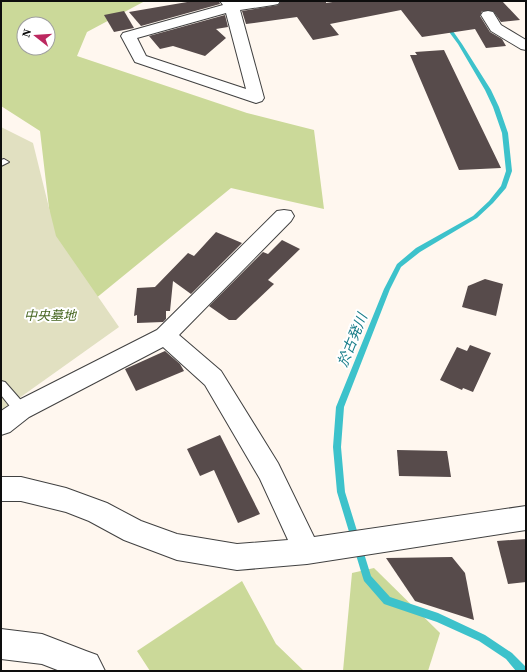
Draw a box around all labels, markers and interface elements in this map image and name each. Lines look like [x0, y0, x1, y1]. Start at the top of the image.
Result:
north arrow [16, 16, 56, 56]
text: N [19, 27, 35, 39]
park label: 中央墓地 [24, 307, 78, 324]
water label: 於古発川 [332, 308, 373, 370]

